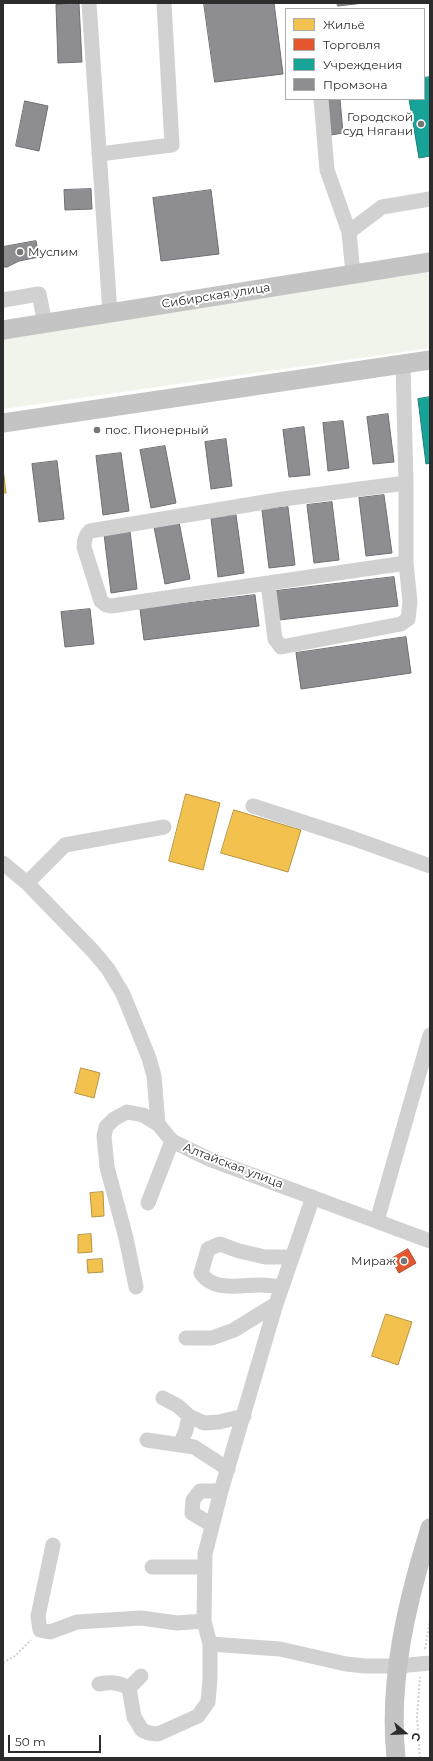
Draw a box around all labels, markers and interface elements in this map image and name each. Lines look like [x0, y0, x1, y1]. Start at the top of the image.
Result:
legend [285, 8, 425, 100]
text: Жильё [323, 17, 365, 32]
text: Торговля [323, 37, 380, 52]
text: Учреждения [323, 57, 402, 72]
text: Промзона [323, 77, 387, 92]
place label: Городской суд Нягани [343, 110, 413, 138]
marker: Городской суд Нягани [416, 119, 426, 129]
place label: Муслим [28, 245, 78, 259]
marker: Муслим [15, 247, 25, 257]
street label: Сибирская улица [161, 280, 271, 312]
place label: пос. Пионерный [105, 423, 209, 437]
marker: пос. Пионерный [92, 425, 102, 435]
street label: Алтайская улица [181, 1140, 285, 1192]
place label: Мираж [351, 1254, 396, 1268]
marker: Мираж [399, 1256, 409, 1266]
north arrow [385, 1713, 425, 1753]
scale bar [10, 1727, 103, 1753]
text: С [408, 1731, 424, 1743]
text: 50 m [15, 1734, 46, 1749]

